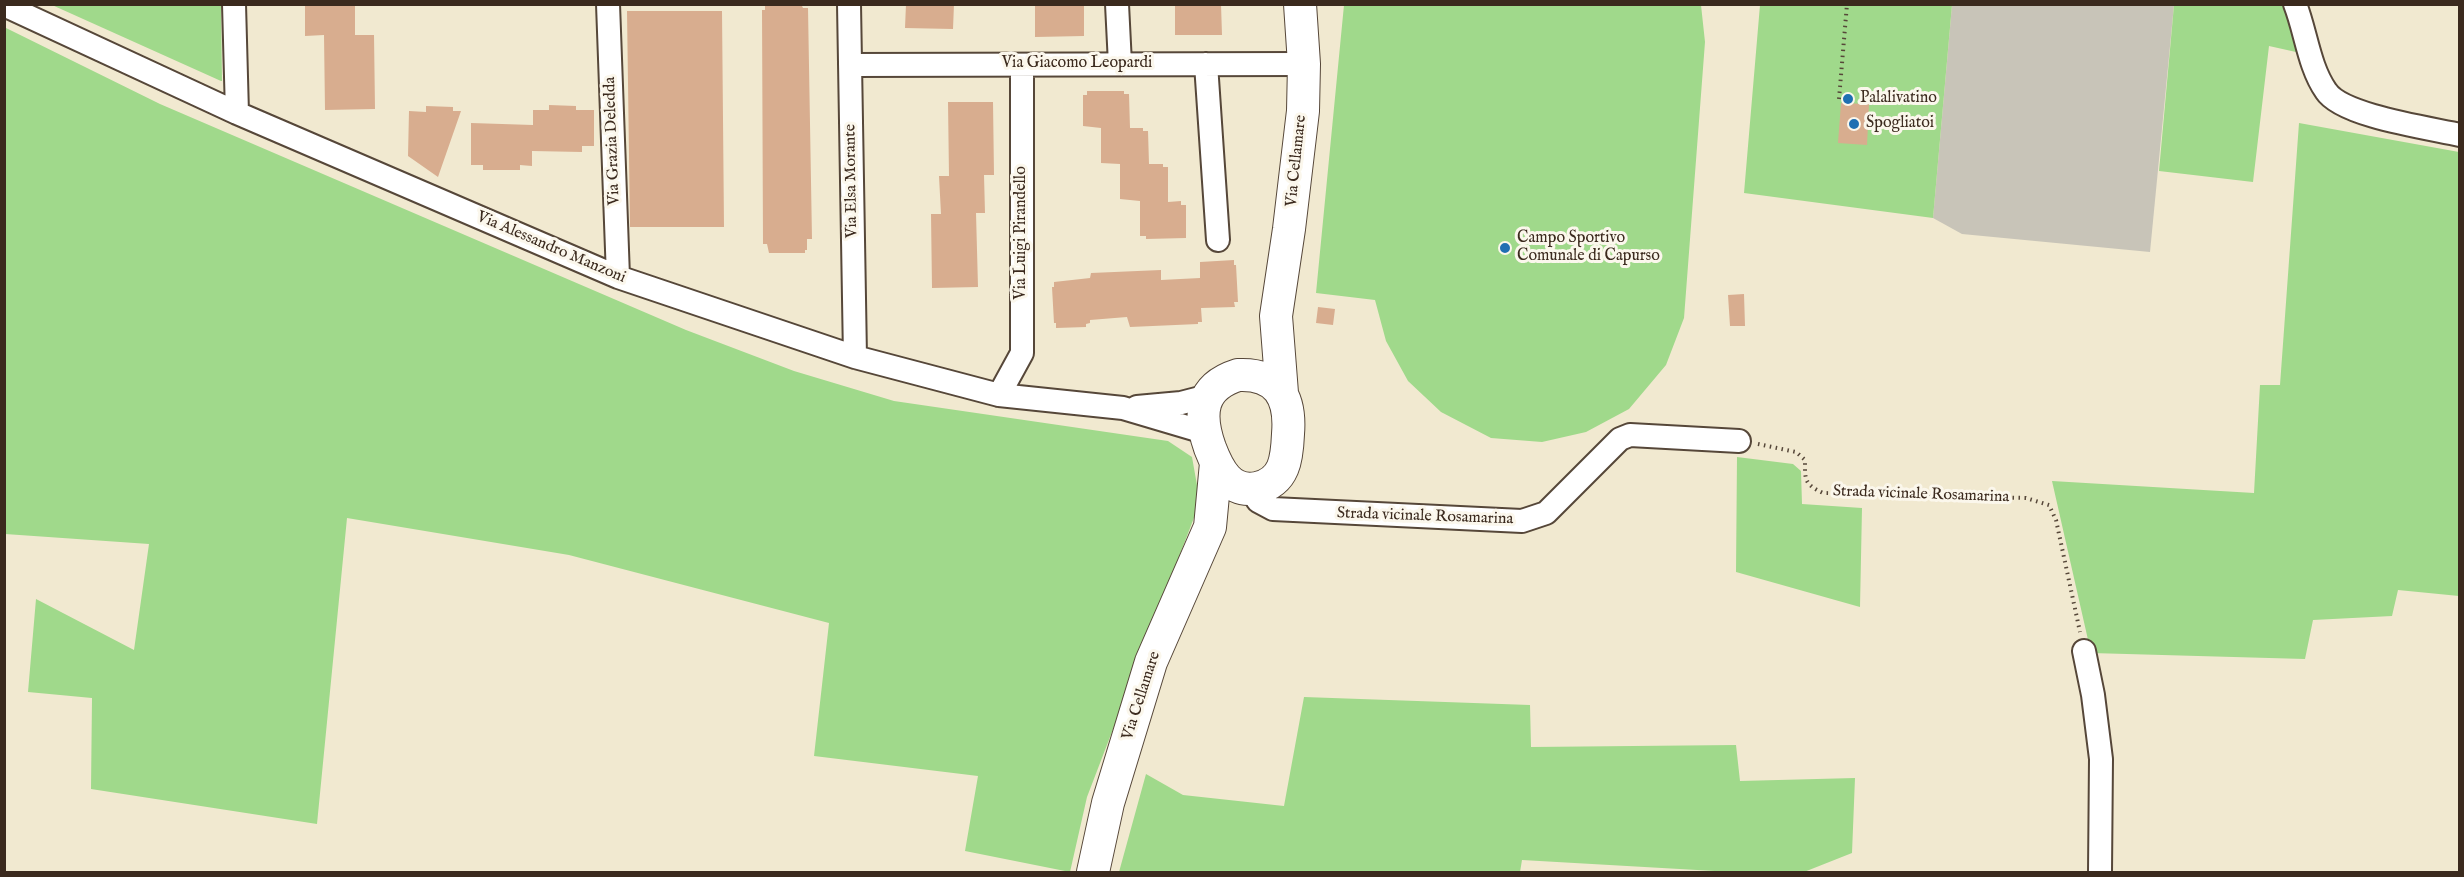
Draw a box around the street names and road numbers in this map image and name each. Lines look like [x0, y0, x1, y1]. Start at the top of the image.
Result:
street label: Via Giacomo Leopardi [1002, 54, 1152, 74]
street label: Via Grazia Deledda [601, 76, 625, 206]
street label: Via Cellamare [1283, 114, 1311, 208]
street label: Via Elsa Morante [841, 124, 863, 238]
street label: Via Luigi Pirandello [1012, 166, 1032, 300]
street label: Via Alessandro Manzoni [474, 208, 628, 288]
street label: Strada vicinale Rosamarina [1832, 482, 2010, 508]
street label: Strada vicinale Rosamarina [1336, 504, 1514, 530]
street label: Via Cellamare [1119, 649, 1165, 743]

